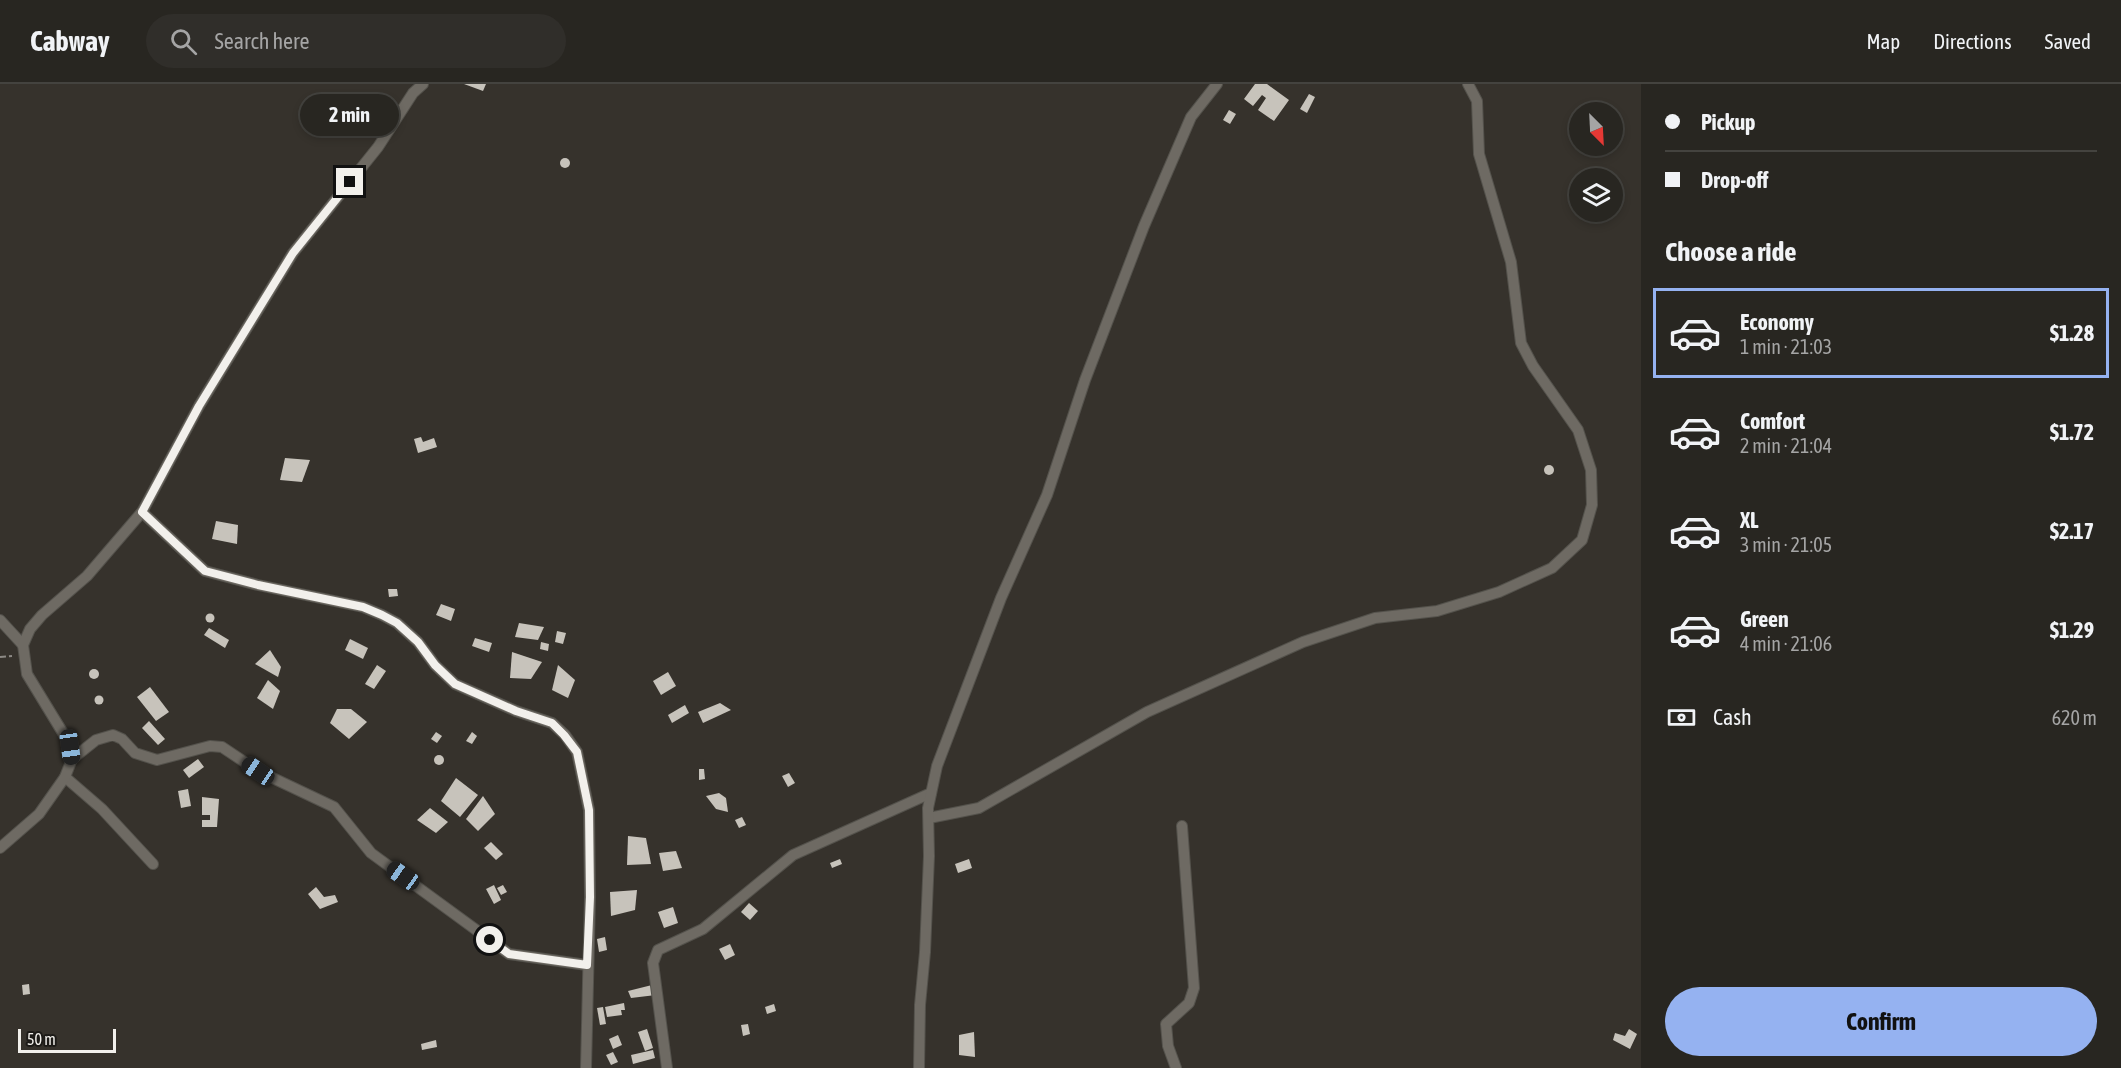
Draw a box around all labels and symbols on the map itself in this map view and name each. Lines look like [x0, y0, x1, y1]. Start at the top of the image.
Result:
callout: 2 min [300, 95, 400, 137]
north arrow [1569, 102, 1623, 156]
route end [336, 168, 363, 195]
car [59, 728, 81, 766]
car [238, 753, 278, 789]
car [383, 858, 423, 894]
route start [476, 926, 503, 953]
scale bar [18, 1026, 116, 1054]

